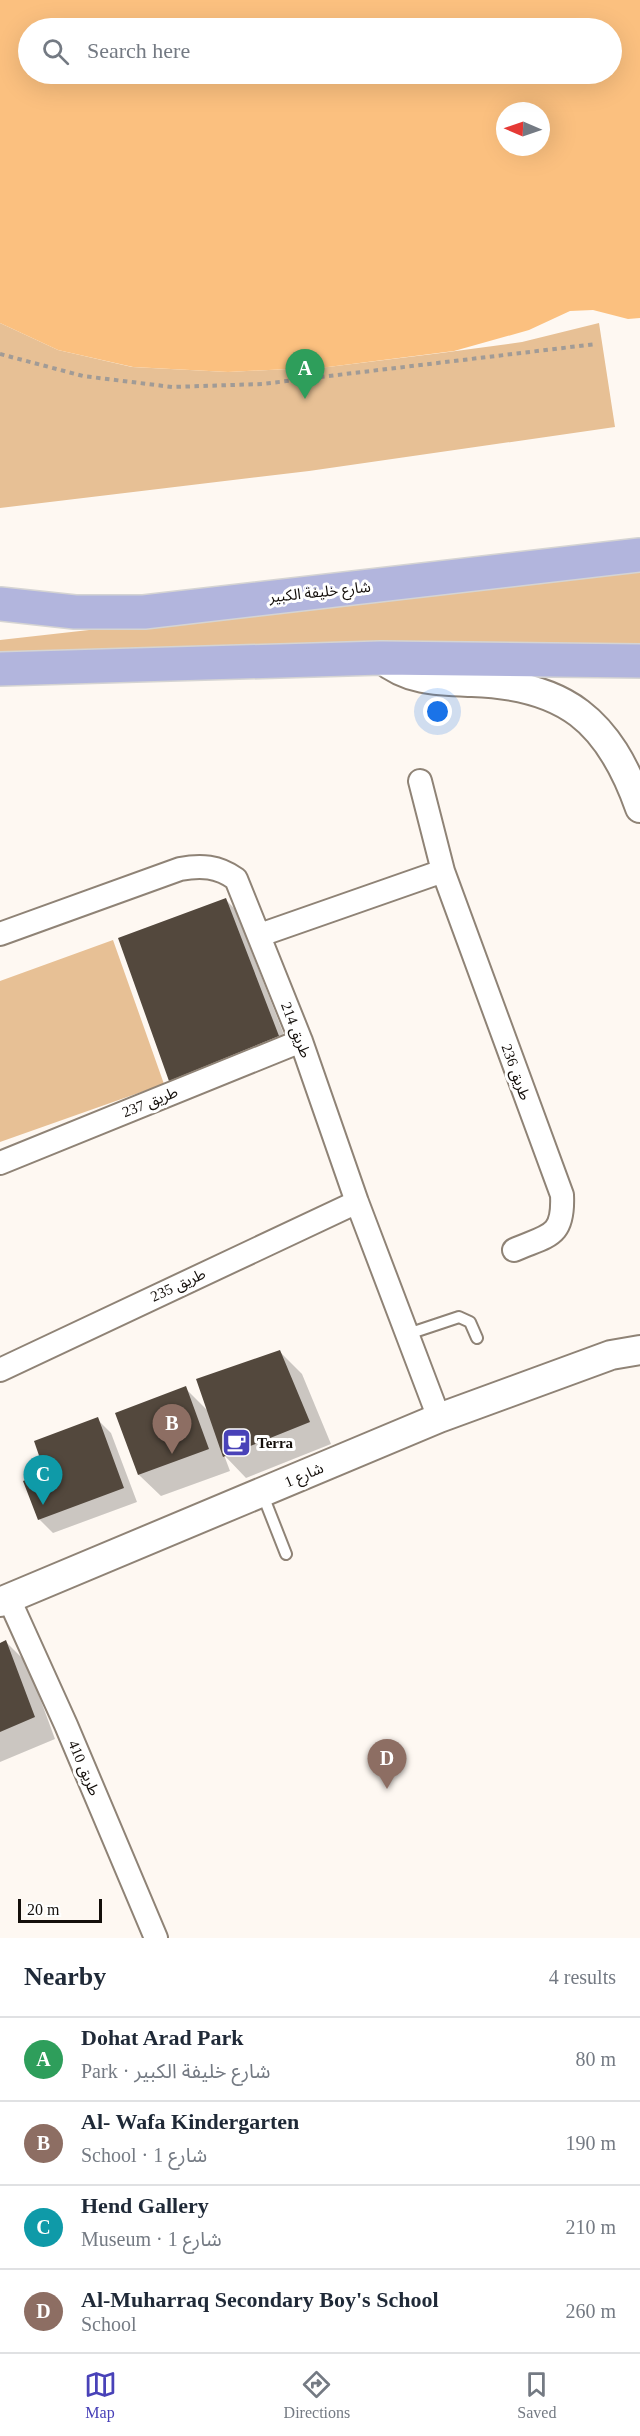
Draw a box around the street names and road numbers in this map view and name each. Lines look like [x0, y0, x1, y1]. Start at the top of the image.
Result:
street label: شارع خليفة الكبير [267, 579, 372, 609]
street label: طريق 214 [276, 1000, 314, 1061]
street label: طريق 236 [497, 1042, 534, 1103]
street label: طريق 237 [120, 1084, 181, 1122]
street label: طريق 235 [148, 1265, 209, 1306]
street label: شارع 1 [282, 1460, 328, 1494]
street label: طريق 410 [63, 1738, 103, 1799]

